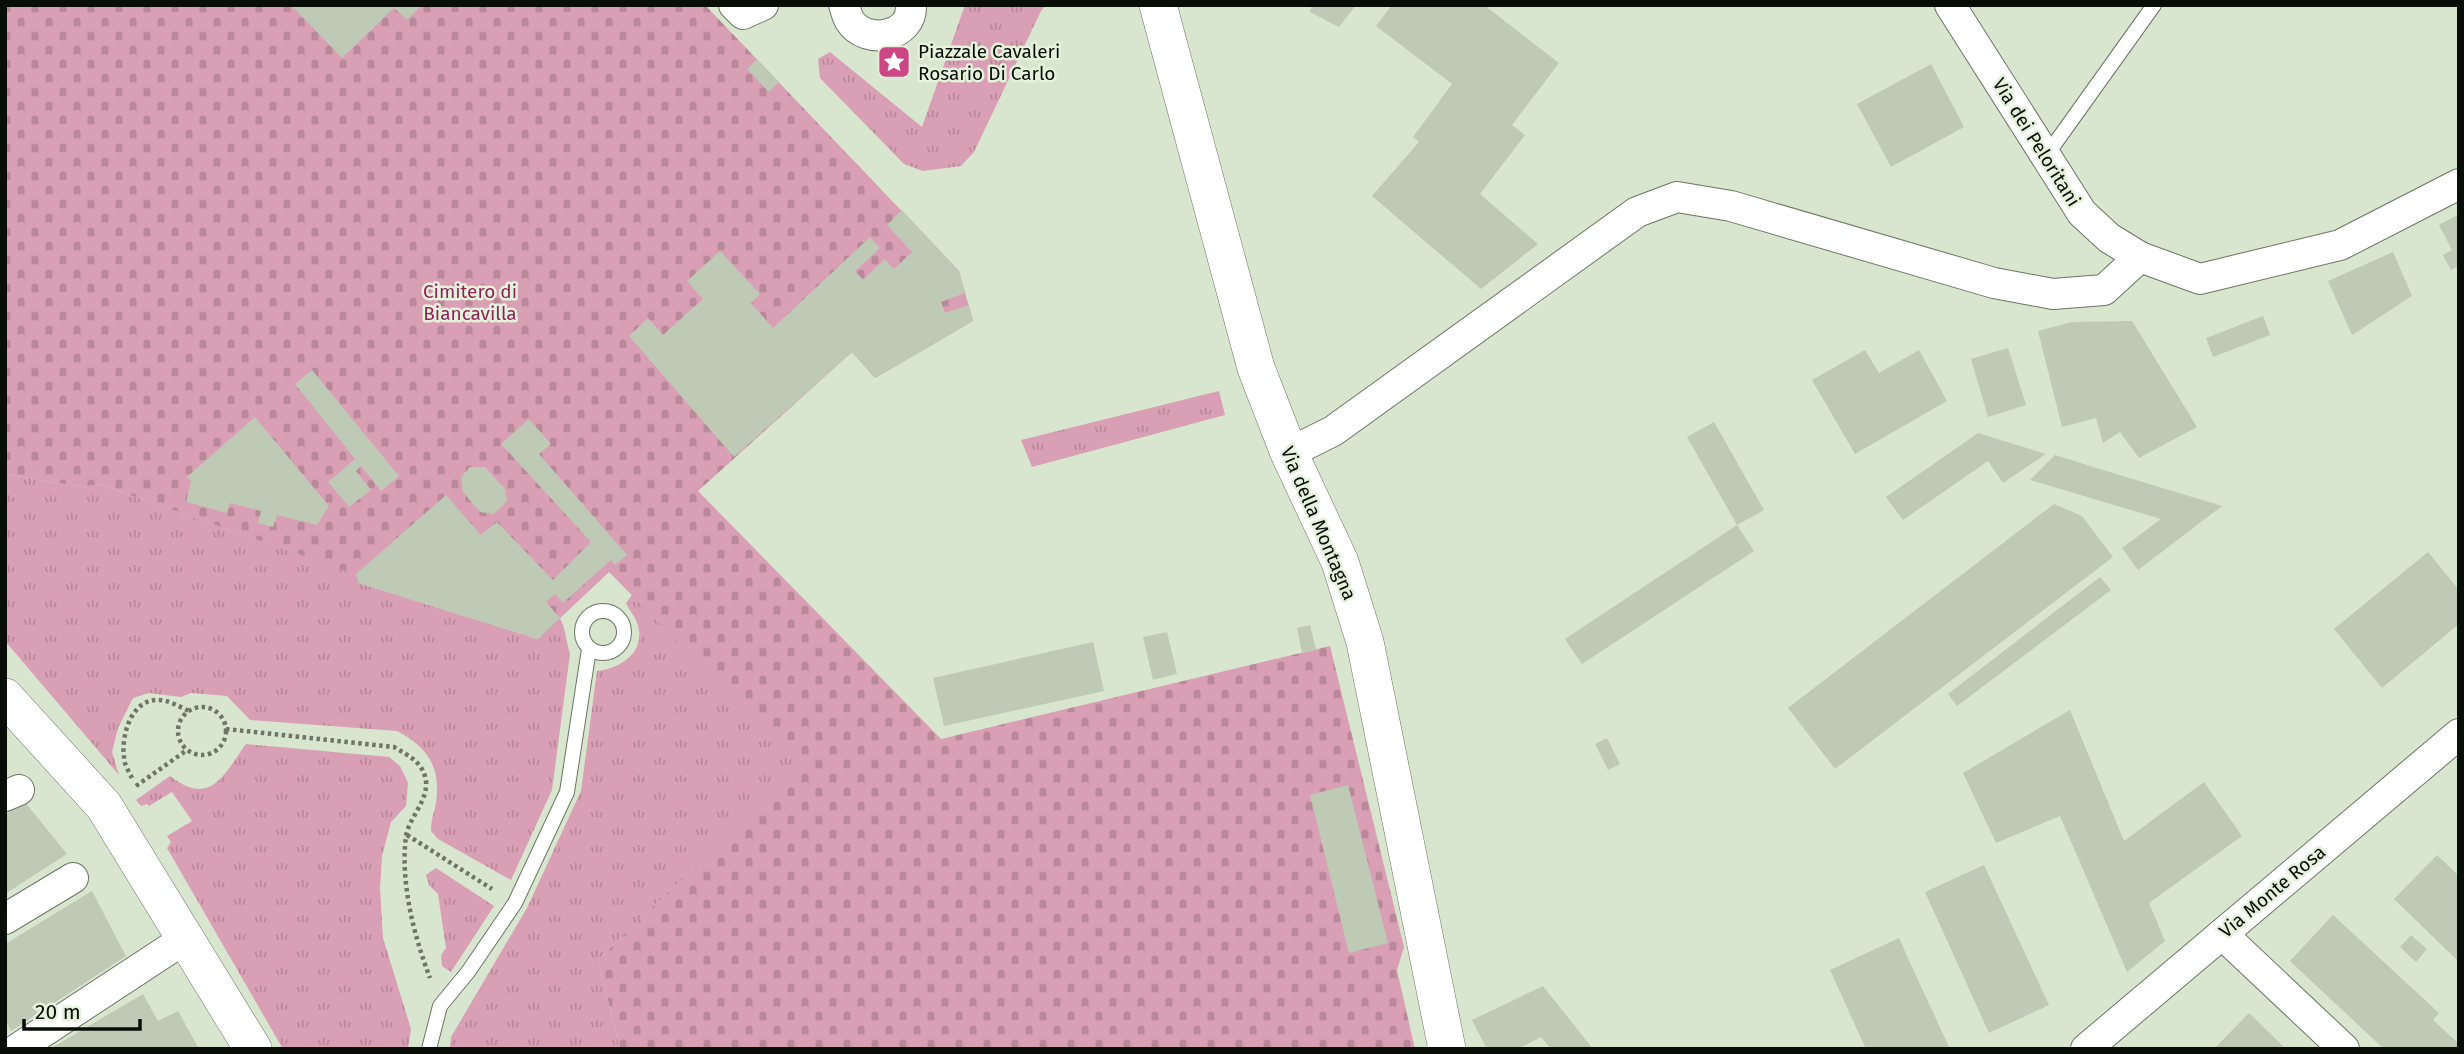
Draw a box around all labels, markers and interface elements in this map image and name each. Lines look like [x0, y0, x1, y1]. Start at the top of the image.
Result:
place label: Piazzale Cavaleri Rosario Di Carlo [918, 40, 1060, 85]
place icon: Piazzale Cavaleri Rosario Di Carlo [875, 43, 913, 81]
street label: Via dei Peloritani [1988, 74, 2085, 211]
park label: Cimitero di Biancavilla [423, 280, 517, 325]
street label: Via della Montagna [1276, 443, 1361, 603]
street label: Via Monte Rosa [2215, 840, 2330, 942]
scale bar [24, 988, 140, 1032]
text: 20 m [35, 999, 81, 1025]

